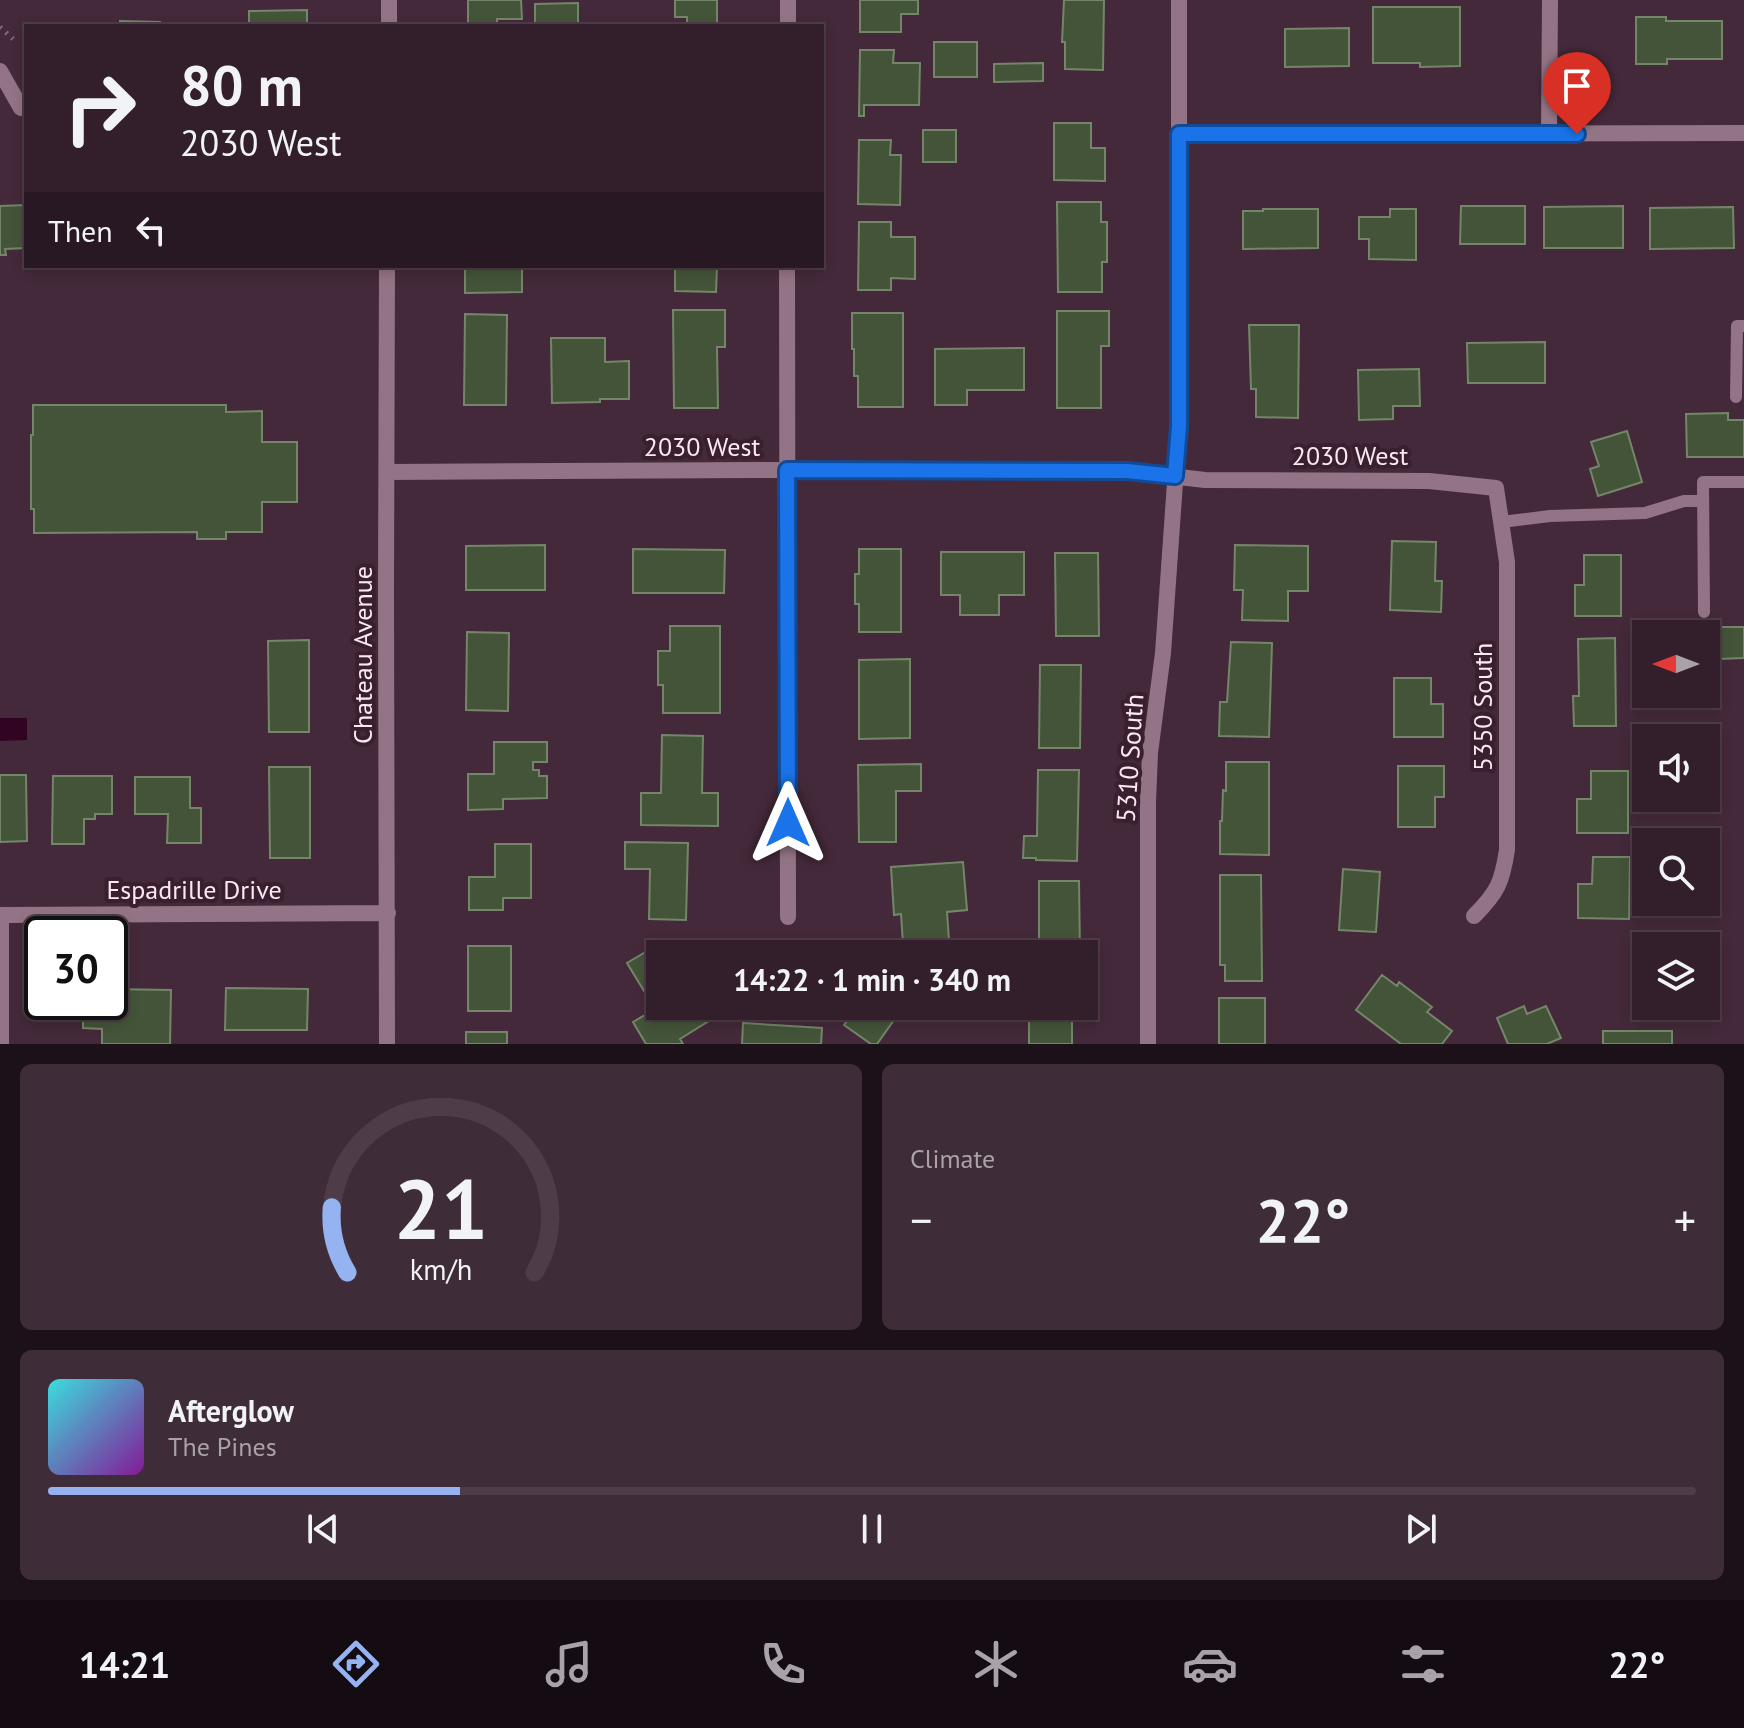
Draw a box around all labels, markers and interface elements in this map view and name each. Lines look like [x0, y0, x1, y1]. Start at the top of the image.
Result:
text: 80 m [180, 49, 303, 121]
pin [1543, 52, 1611, 134]
icon: right [48, 56, 152, 160]
icon: arrive [1555, 64, 1599, 108]
text: 2030 West [180, 119, 341, 166]
icon: left [129, 208, 173, 252]
text: Then [48, 211, 113, 250]
street label: 2030 West [644, 430, 760, 463]
street label: 2030 West [1292, 439, 1408, 472]
street label: Chateau Avenue [346, 566, 379, 744]
north arrow [1632, 620, 1720, 708]
map controls [1632, 620, 1720, 1020]
street label: 5350 South [1466, 643, 1499, 771]
street label: 5310 South [1109, 693, 1150, 823]
button: sound [1632, 724, 1720, 812]
position arrow [746, 781, 830, 865]
button: search [1632, 828, 1720, 916]
street label: Espadrille Drive [106, 873, 282, 906]
speed limit sign: 30 [24, 916, 128, 1020]
button: layers [1632, 932, 1720, 1020]
text: 14:22 · 1 min · 340 m [733, 960, 1011, 999]
text: Climate [910, 1142, 995, 1175]
text: 21 [394, 1154, 488, 1262]
text: 22° [1256, 1181, 1350, 1259]
text: − [910, 1191, 932, 1248]
text: + [1674, 1191, 1696, 1248]
text: km/h [410, 1251, 472, 1288]
text: Afterglow [168, 1391, 294, 1430]
text: The Pines [168, 1430, 277, 1463]
icon: previous [301, 1507, 345, 1551]
icon: pause [850, 1507, 894, 1551]
icon: next [1399, 1507, 1443, 1551]
icon: directions [328, 1636, 384, 1692]
icon: music [541, 1636, 597, 1692]
icon: phone [755, 1636, 811, 1692]
icon: climate [968, 1636, 1024, 1692]
icon: car [1182, 1636, 1238, 1692]
icon: filters [1395, 1636, 1451, 1692]
text: 14:21 [79, 1641, 170, 1688]
text: 22° [1609, 1641, 1665, 1688]

